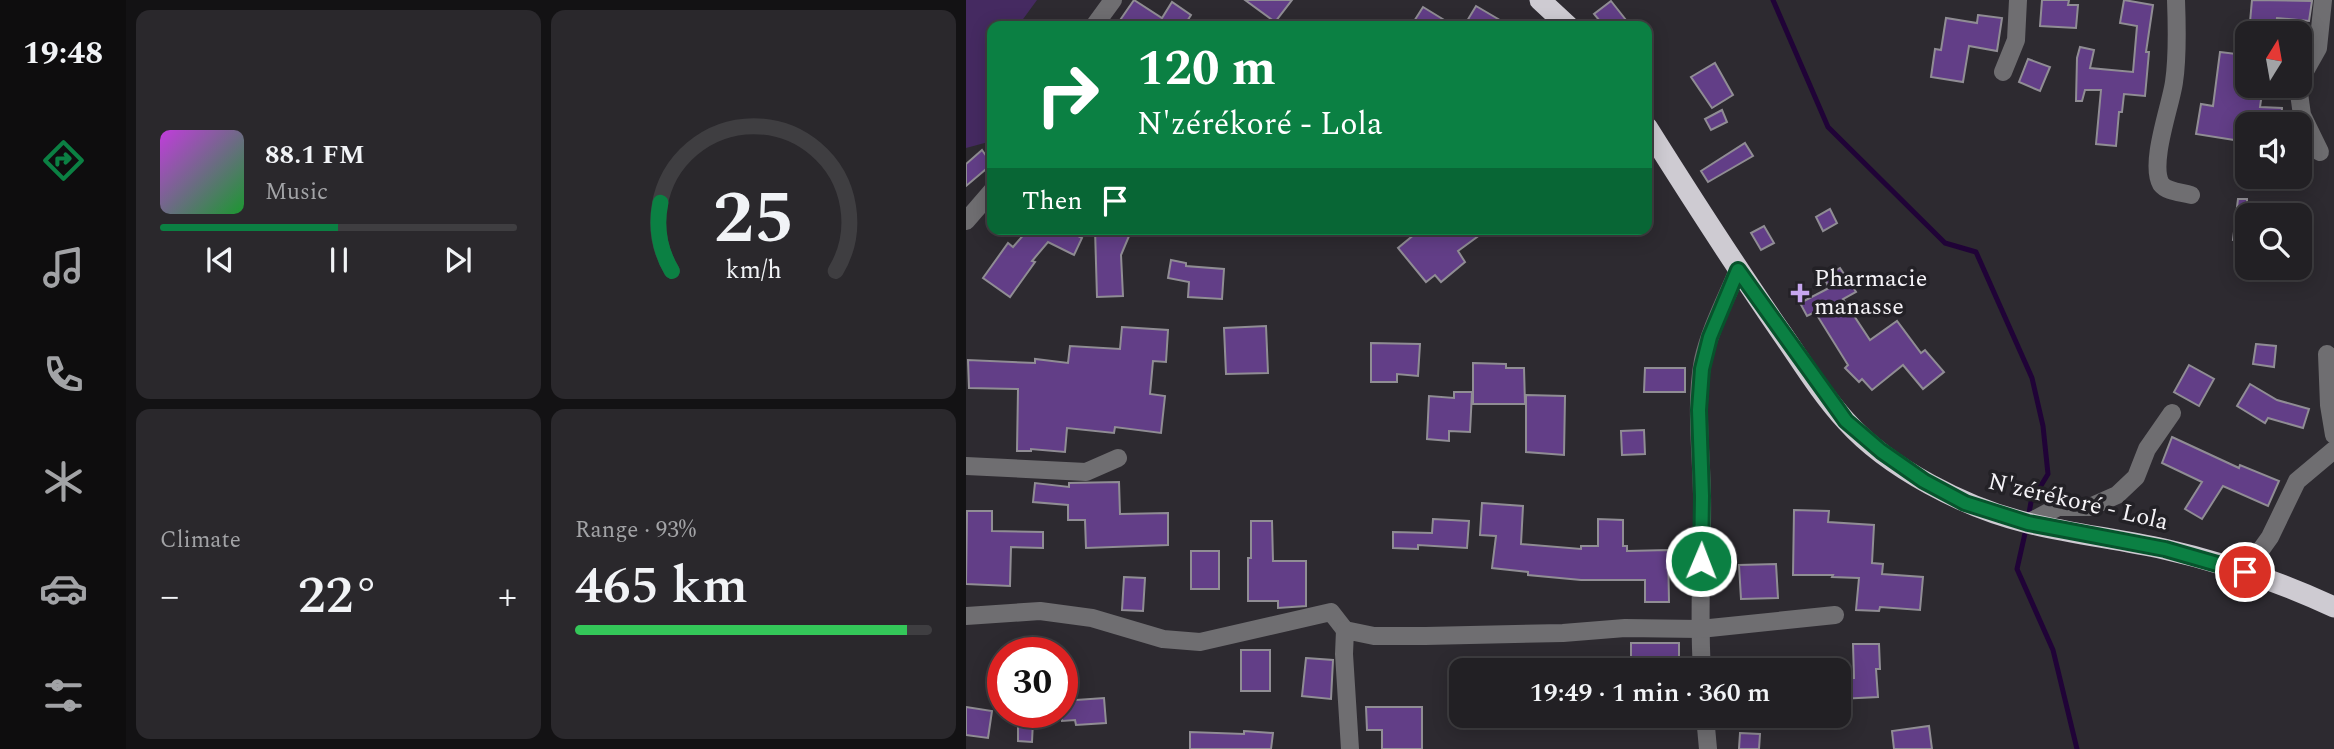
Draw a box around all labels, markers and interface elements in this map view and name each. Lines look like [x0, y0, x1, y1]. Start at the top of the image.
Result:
north arrow [2235, 21, 2312, 98]
map controls [2235, 21, 2312, 280]
text: 19:48 [23, 29, 103, 78]
text: 120 m [1137, 32, 1276, 107]
icon: right [1022, 49, 1113, 140]
text: N'zérékoré - Lola [1137, 100, 1383, 149]
button: sound [2235, 112, 2312, 189]
text: 88.1 FM [265, 135, 365, 175]
icon: directions [39, 136, 88, 185]
text: 25 [713, 164, 794, 275]
text: Music [265, 175, 328, 210]
text: Then [1022, 181, 1082, 221]
icon: arrive [1096, 182, 1134, 220]
button: search [2235, 203, 2312, 280]
icon: previous [201, 241, 239, 279]
icon: pause [320, 241, 358, 279]
icon: next [439, 241, 477, 279]
icon: music [39, 243, 88, 292]
text: km/h [725, 252, 782, 290]
place label: Pharmacie manasse [1814, 261, 1927, 325]
marker: Pharmacie manasse [1792, 285, 1808, 301]
icon: phone [39, 350, 88, 399]
icon: climate [39, 457, 88, 506]
street label: N'zérékoré - Lola [1984, 464, 2172, 540]
text: Range · 93% [575, 513, 696, 548]
text: Climate [160, 523, 241, 558]
position arrow [1664, 524, 1738, 598]
pin [2215, 542, 2275, 602]
text: 465 km [575, 547, 748, 626]
icon: arrive [2226, 553, 2264, 591]
text: 22° [298, 557, 379, 636]
icon: car [39, 564, 88, 613]
text: − [160, 568, 179, 626]
text: + [498, 568, 517, 626]
speed limit sign: 30 [987, 637, 1078, 728]
icon: filters [39, 671, 88, 720]
text: 19:49 · 1 min · 360 m [1530, 673, 1770, 713]

